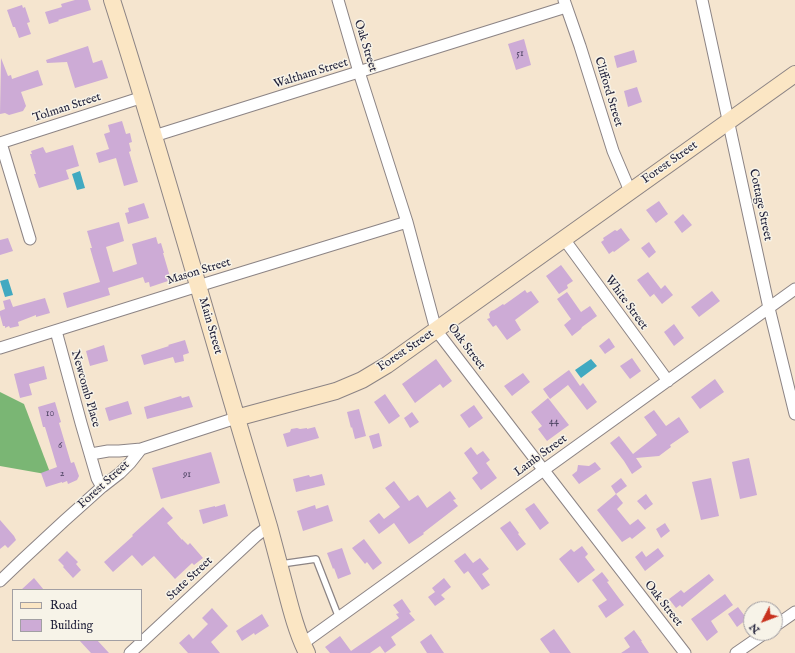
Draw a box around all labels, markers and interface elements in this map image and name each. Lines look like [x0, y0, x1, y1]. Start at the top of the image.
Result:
street label: Oak Street [350, 18, 380, 74]
house number: 51 [516, 48, 524, 60]
street label: Waltham Street [272, 56, 350, 92]
street label: Clifford Street [591, 56, 625, 128]
street label: Tolman Street [31, 90, 103, 126]
street label: Forest Street [639, 139, 701, 187]
street label: Cottage Street [745, 168, 775, 242]
street label: Mason Street [165, 255, 233, 289]
street label: White Street [601, 273, 651, 333]
street label: Main Street [195, 296, 225, 356]
street label: Oak Street [444, 321, 488, 373]
street label: Forest Street [375, 327, 437, 375]
street label: Newcomb Place [67, 349, 103, 429]
house number: 10 [46, 408, 54, 420]
house number: 44 [549, 416, 559, 428]
street label: Lamb Street [512, 432, 570, 480]
house number: 6 [58, 440, 62, 452]
street label: Forest Street [75, 458, 133, 512]
house number: 2 [60, 468, 64, 480]
house number: 91 [183, 469, 191, 481]
street label: State Street [164, 554, 216, 604]
street label: Oak Street [641, 578, 685, 630]
legend [12, 589, 142, 641]
text: Road [50, 598, 77, 613]
north arrow [743, 601, 783, 641]
text: Building [50, 618, 93, 633]
text: N [746, 620, 763, 637]

